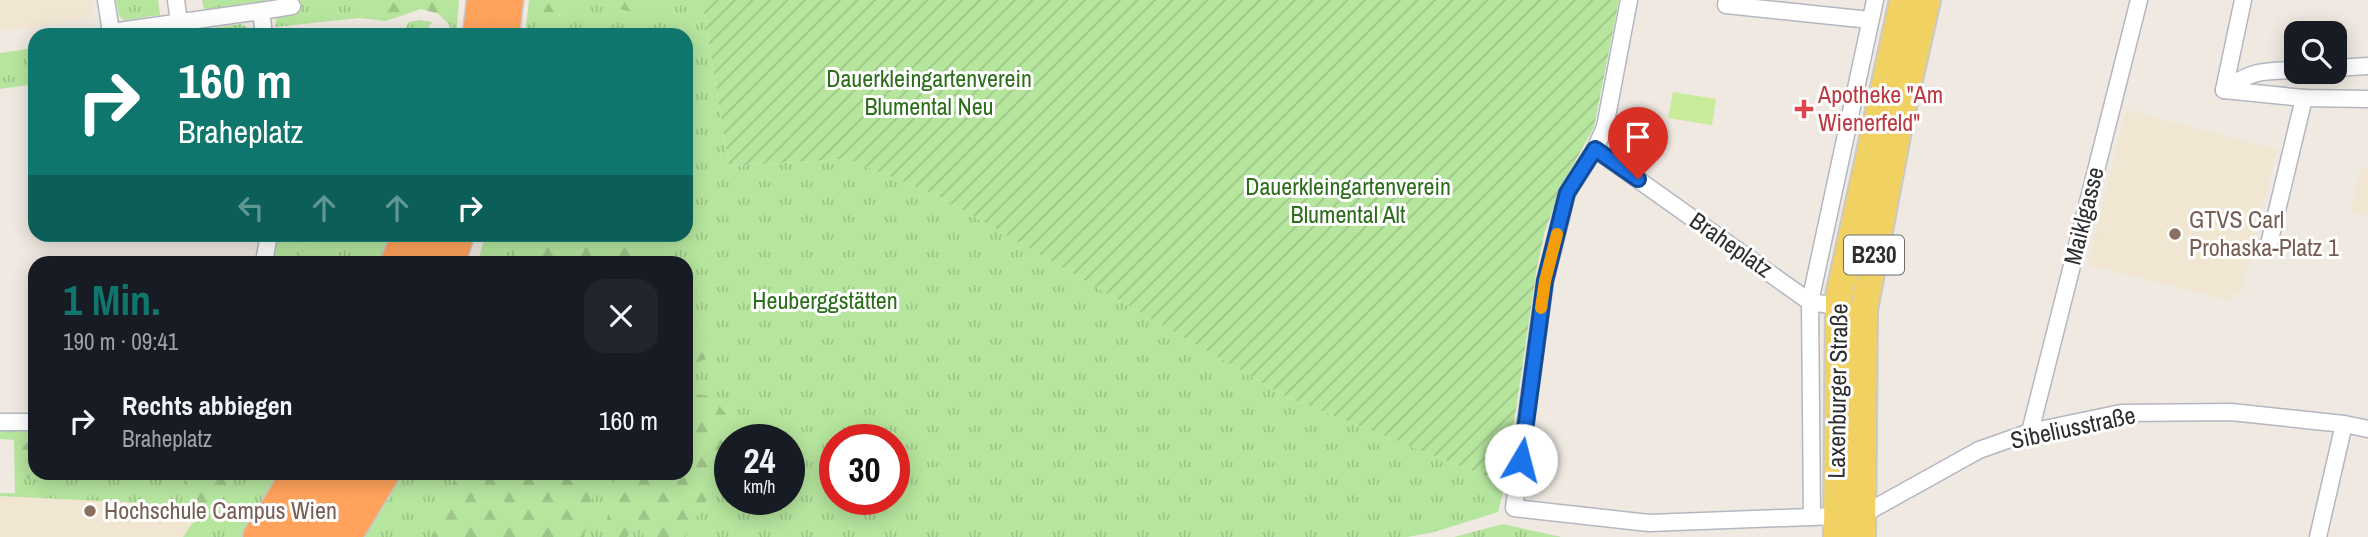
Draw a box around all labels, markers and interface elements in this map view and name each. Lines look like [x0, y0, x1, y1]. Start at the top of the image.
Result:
map controls [2284, 21, 2347, 84]
button: search [2284, 21, 2347, 84]
text: 160 m [178, 47, 292, 113]
icon: right [63, 56, 154, 147]
park label: Dauerkleingartenverein Blumental Neu [826, 62, 1032, 122]
place label: Apotheke "Am Wienerfeld" [1817, 78, 1943, 138]
marker: Apotheke "Am Wienerfeld" [1796, 101, 1812, 117]
pin [1608, 107, 1668, 179]
text: Braheplatz [178, 110, 303, 153]
icon: arrive [1619, 118, 1657, 156]
street label: Maiklgasse [2055, 164, 2111, 268]
park label: Dauerkleingartenverein Blumental Alt [1245, 170, 1451, 230]
icon: left [232, 189, 270, 227]
icon: ahead [305, 189, 343, 227]
icon: ahead [378, 189, 416, 227]
icon: right [451, 189, 489, 227]
place label: GTVS Carl Prohaska-Platz 1 [2189, 203, 2339, 263]
street label: Braheplatz [1684, 204, 1779, 284]
marker: GTVS Carl Prohaska-Platz 1 [2167, 226, 2183, 242]
road number: B230 [1844, 236, 1904, 274]
text: 1 Min. [63, 272, 161, 328]
button: close [584, 279, 658, 353]
park label: Heuberggstätten [752, 284, 898, 316]
street label: Laxenburger Straße [1819, 303, 1855, 479]
text: 190 m · 09:41 [63, 326, 178, 357]
text: Rechts abbiegen [122, 388, 293, 423]
street label: Sibeliusstraße [2007, 398, 2138, 456]
icon: right [63, 402, 101, 440]
text: 160 m [599, 403, 658, 438]
text: Braheplatz [122, 423, 212, 454]
position arrow [1484, 423, 1558, 497]
speed limit sign: 30 [819, 424, 910, 515]
text: 24 [744, 437, 775, 484]
text: km/h [744, 474, 776, 499]
place label: Hochschule Campus Wien [104, 494, 337, 526]
marker: Hochschule Campus Wien [82, 503, 98, 519]

